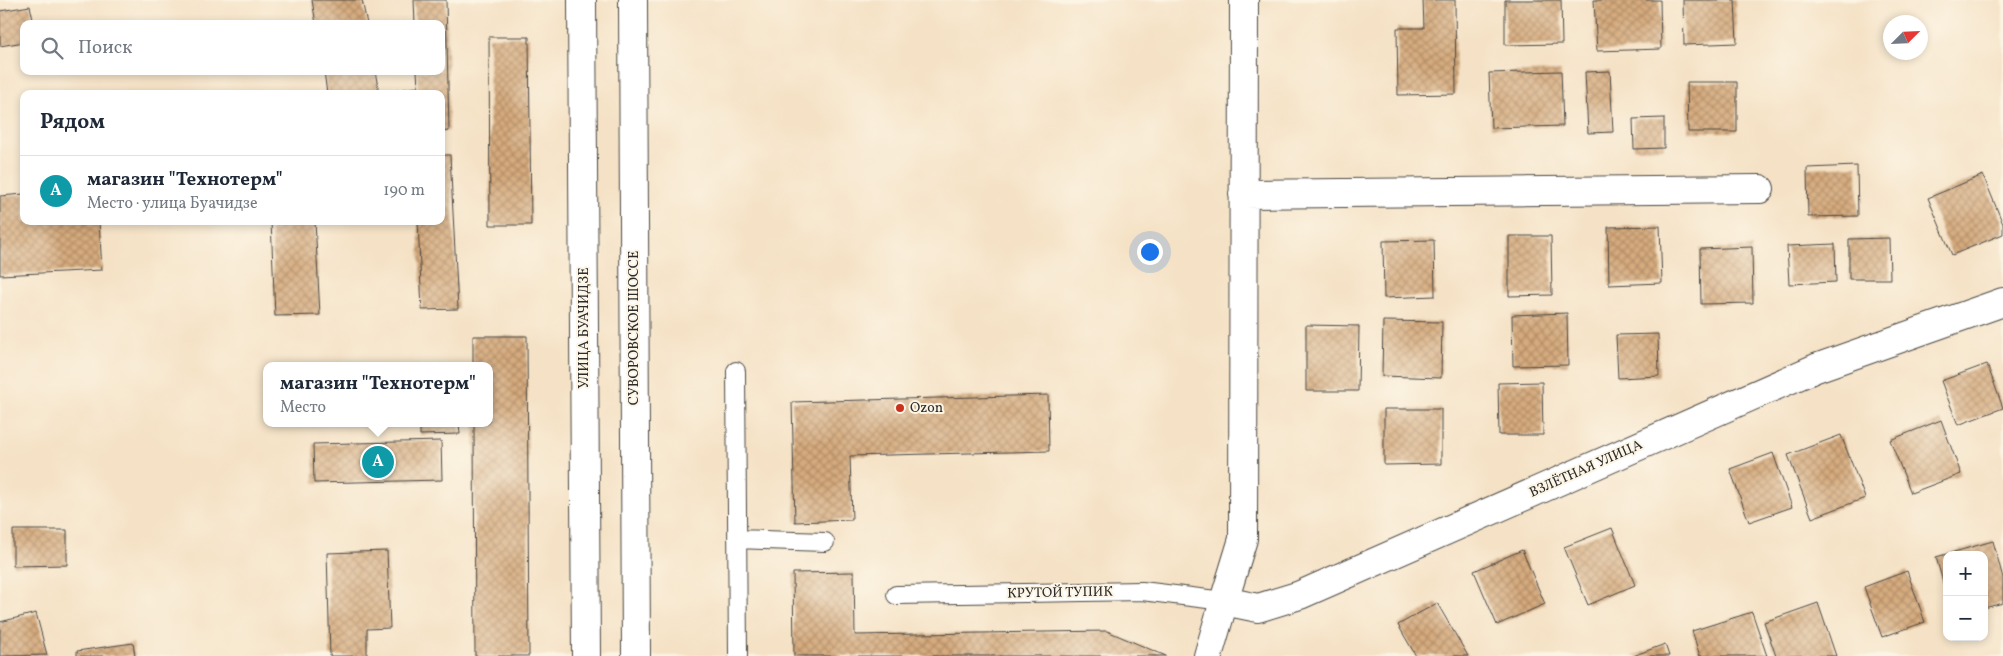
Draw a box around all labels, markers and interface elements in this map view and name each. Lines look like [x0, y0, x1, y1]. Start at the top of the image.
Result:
north arrow [1883, 15, 1928, 60]
search box [20, 20, 445, 75]
icon: search [38, 34, 66, 62]
text: Поиск [78, 35, 132, 61]
text: Рядом [40, 108, 105, 137]
text: магазин "Технотерм" [87, 167, 283, 193]
text: A [50, 180, 62, 202]
text: 190 m [383, 180, 425, 202]
text: Место · улица Буачидзе [87, 193, 257, 215]
your location [1137, 239, 1163, 265]
street label: СУВОРОВСКОЕ ШОССЕ [625, 251, 644, 405]
street label: УЛИЦА БУАЧИДЗЕ [575, 267, 594, 389]
popup [263, 362, 493, 427]
text: магазин "Технотерм" [280, 371, 476, 397]
text: Место [280, 397, 326, 419]
place label: Ozon [910, 399, 943, 418]
marker: Ozon [894, 402, 906, 414]
street label: ВЗЛЁТНАЯ УЛИЦА [1526, 435, 1646, 502]
pin: A [362, 443, 394, 481]
map controls [1943, 551, 1988, 641]
button: + [1943, 551, 1988, 596]
street label: КРУТОЙ ТУПИК [1007, 582, 1113, 603]
button: − [1943, 596, 1988, 641]

